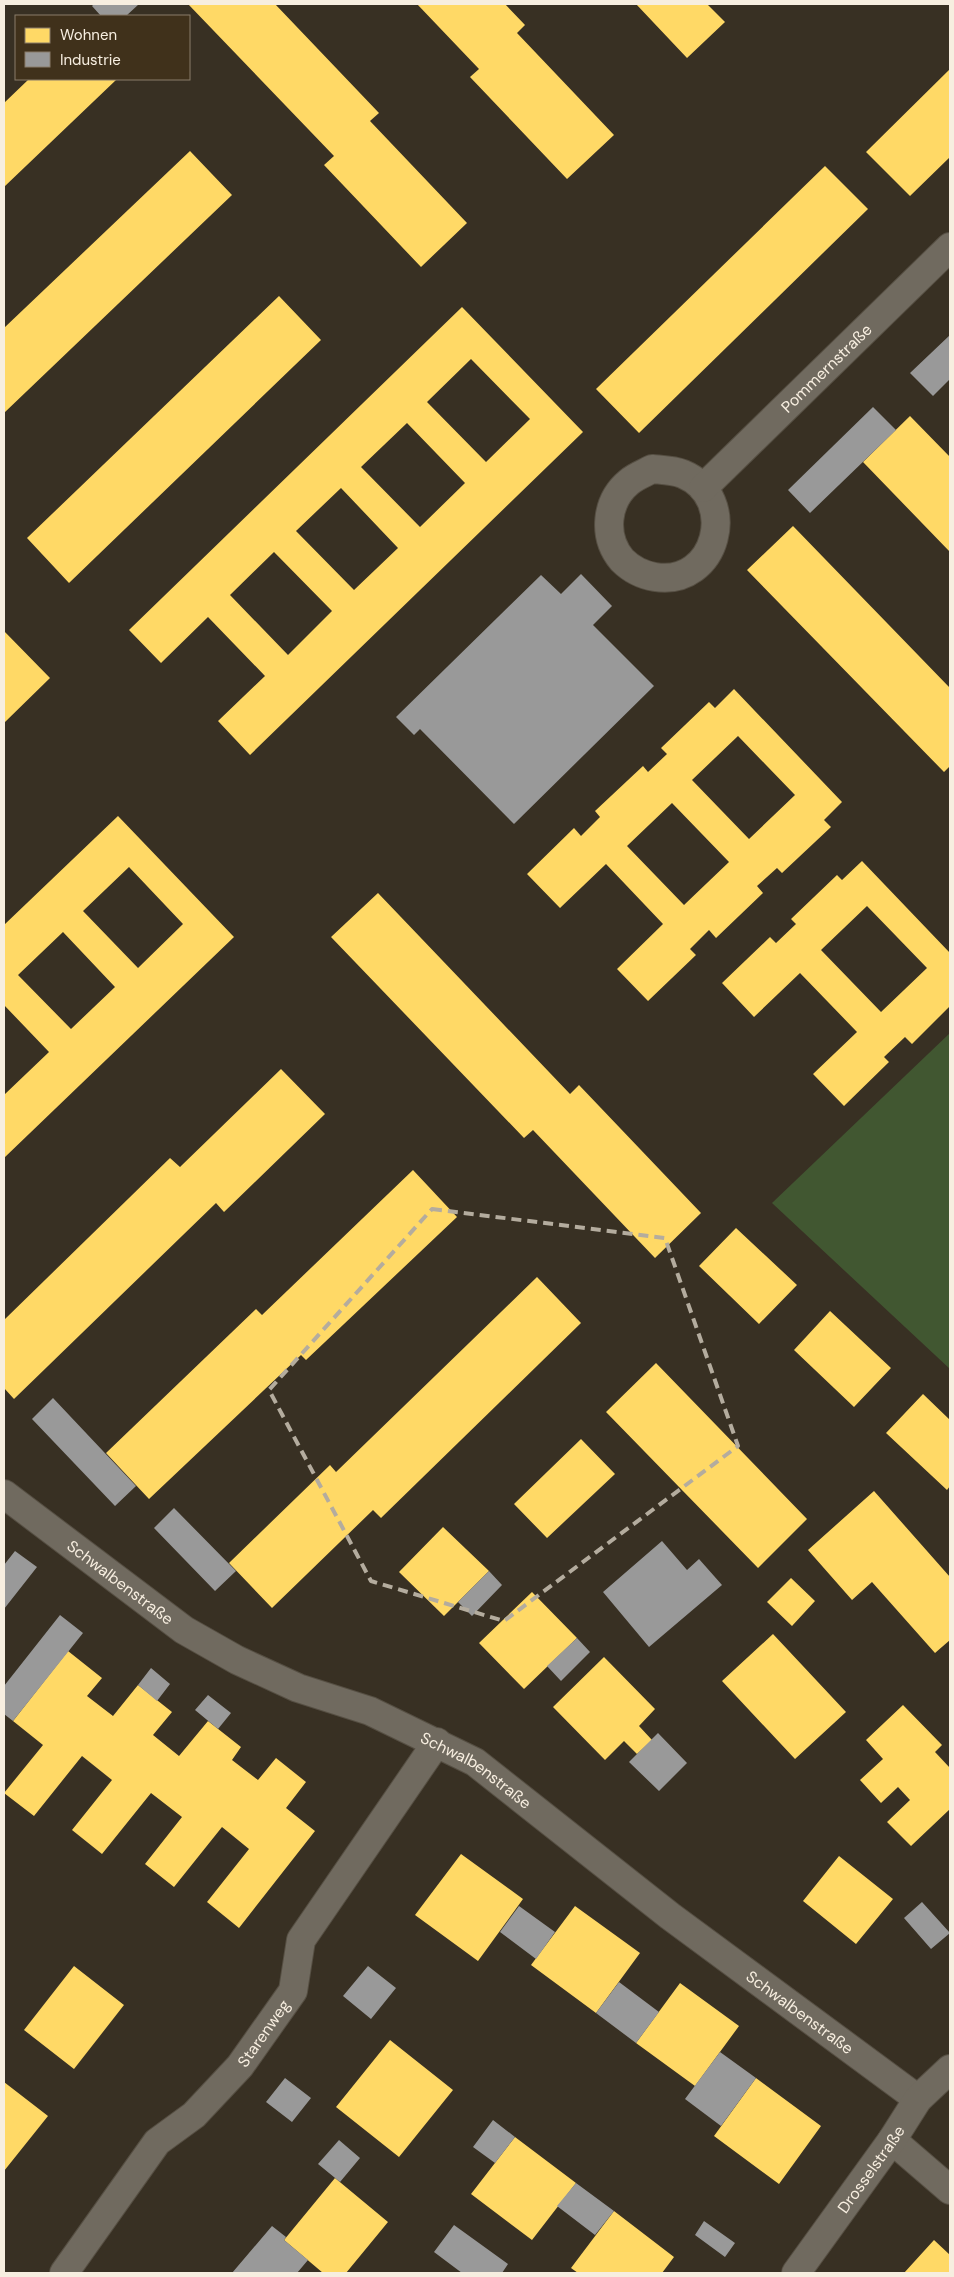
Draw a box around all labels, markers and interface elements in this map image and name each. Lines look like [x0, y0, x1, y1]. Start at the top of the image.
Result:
legend [15, 15, 190, 80]
text: Wohnen [60, 25, 117, 45]
text: Industrie [60, 50, 121, 70]
street label: Pommernstraße [776, 319, 876, 417]
street label: Schwalbenstraße [63, 1535, 178, 1629]
street label: Schwalbenstraße [417, 1727, 536, 1813]
street label: Schwalbenstraße [742, 1965, 858, 2058]
street label: Starenweg [232, 1995, 294, 2071]
street label: Drosselstraße [832, 2121, 909, 2217]

